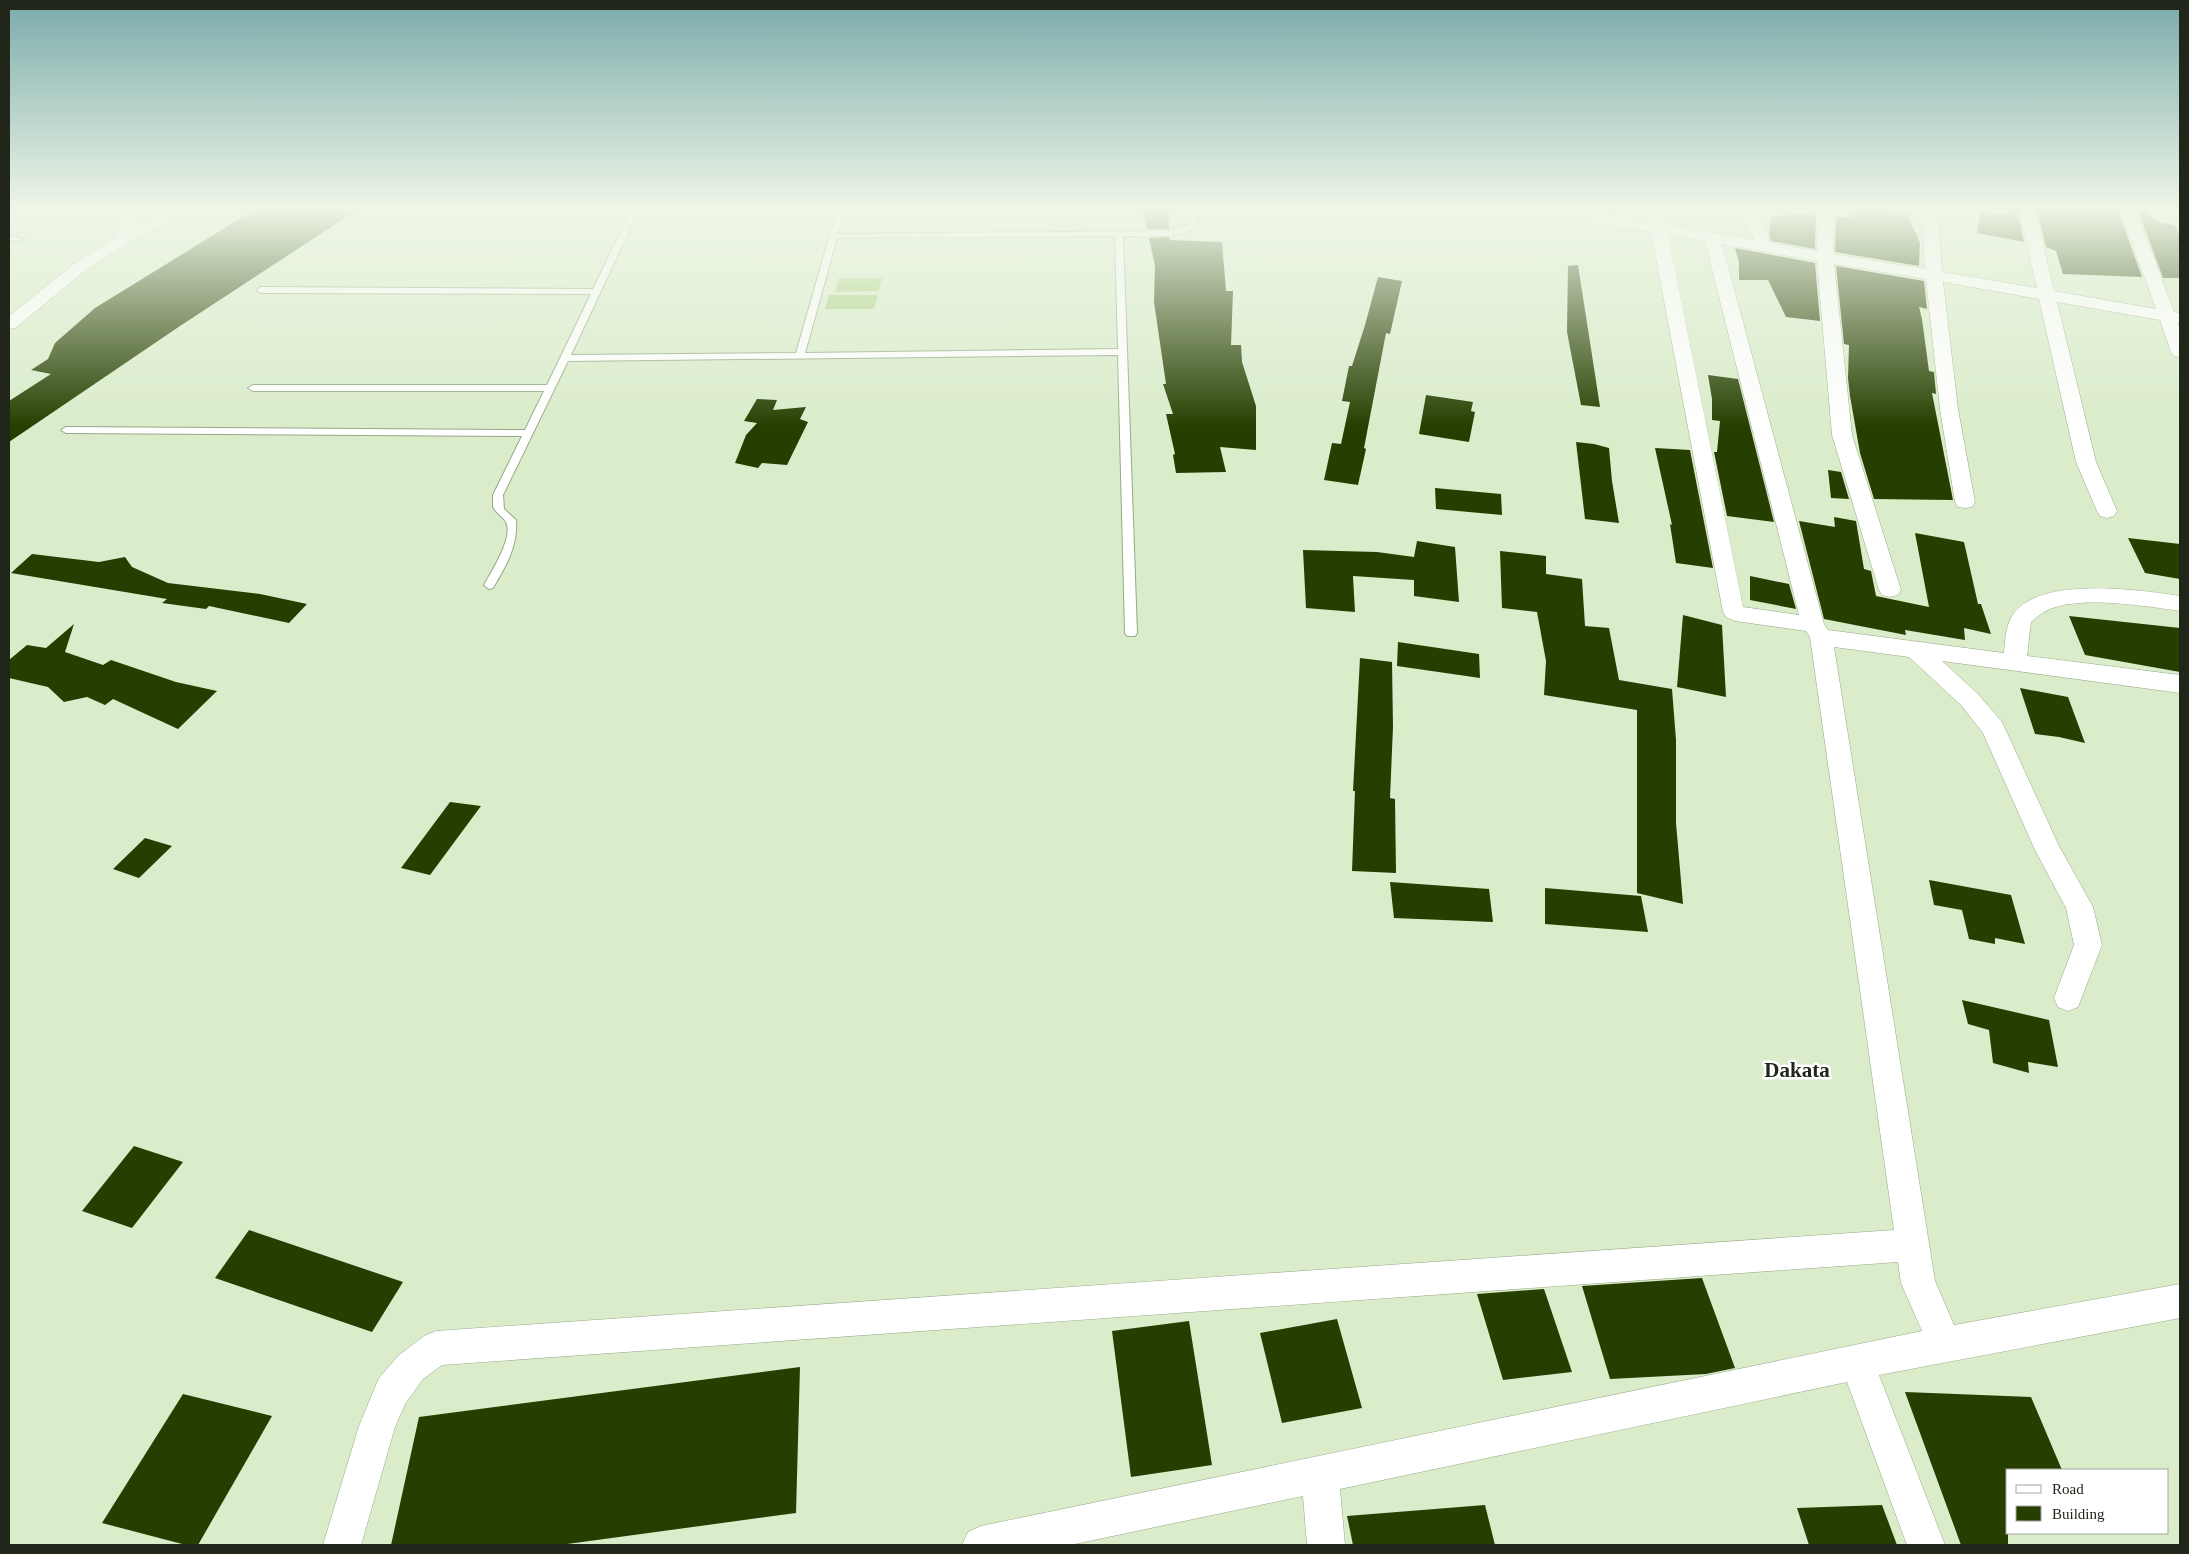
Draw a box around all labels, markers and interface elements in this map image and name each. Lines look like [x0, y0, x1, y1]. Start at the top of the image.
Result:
district label: Dakata [1764, 1058, 1830, 1082]
legend [2006, 1469, 2169, 1534]
text: Road [2052, 1481, 2084, 1497]
text: Building [2052, 1506, 2105, 1522]

